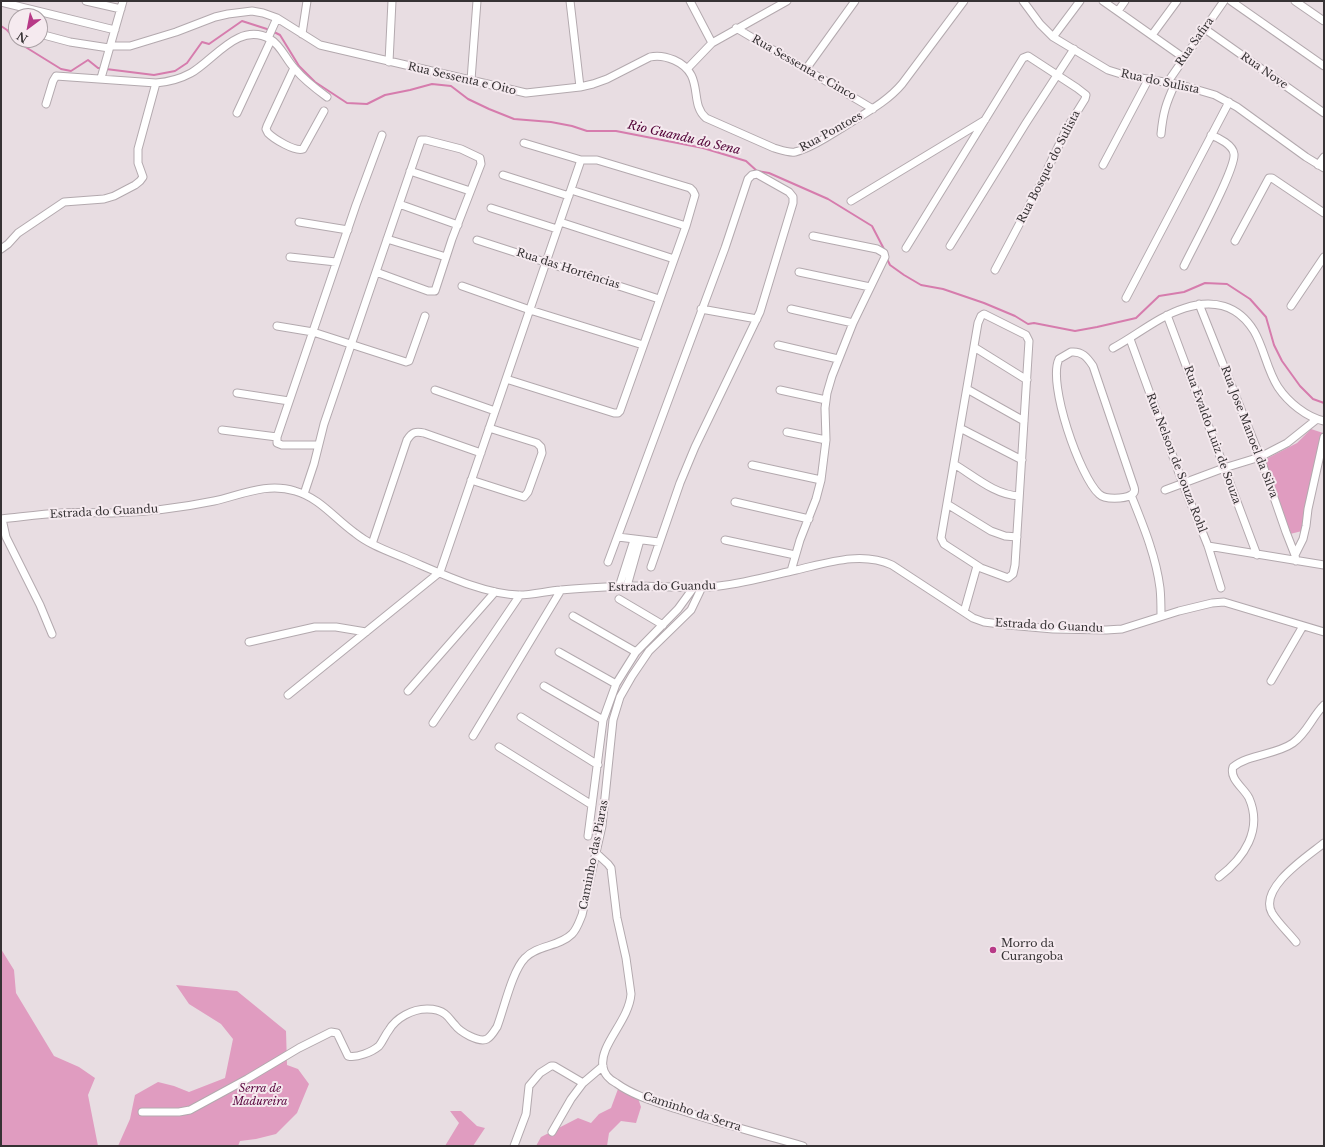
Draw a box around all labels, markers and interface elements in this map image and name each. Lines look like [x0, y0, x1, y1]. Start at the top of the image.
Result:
north arrow [8, 8, 48, 48]
street label: Rua Safira [1173, 15, 1217, 69]
text: N [14, 29, 30, 46]
street label: Rua Sessenta e Cinco [749, 33, 859, 103]
street label: Rua Nove [1238, 50, 1290, 92]
street label: Rua Sessenta e Oito [406, 60, 518, 98]
street label: Rua do Sulista [1119, 67, 1201, 97]
street label: Rua Bosque do Sulista [1015, 108, 1083, 226]
street label: Rua Pontoes [797, 109, 865, 155]
water label: Rio Guandu do Sena [626, 118, 742, 158]
street label: Rua das Hortências [515, 246, 621, 292]
street label: Rua Evaldo Luiz de Souza [1181, 364, 1243, 506]
street label: Rua Jose Manoel da Silva [1218, 364, 1280, 500]
street label: Rua Nelson de Souza Rohl [1143, 391, 1209, 535]
street label: Estrada do Guandu [50, 503, 158, 521]
street label: Estrada do Guandu [608, 579, 716, 595]
street label: Estrada do Guandu [995, 617, 1103, 635]
street label: Caminho das Piaras [577, 799, 611, 911]
place label: Morro da Curangoba [1001, 937, 1063, 963]
marker: Morro da Curangoba [988, 945, 998, 955]
park label: Serra de Madureira [232, 1082, 288, 1108]
street label: Caminho da Serra [641, 1090, 743, 1134]

